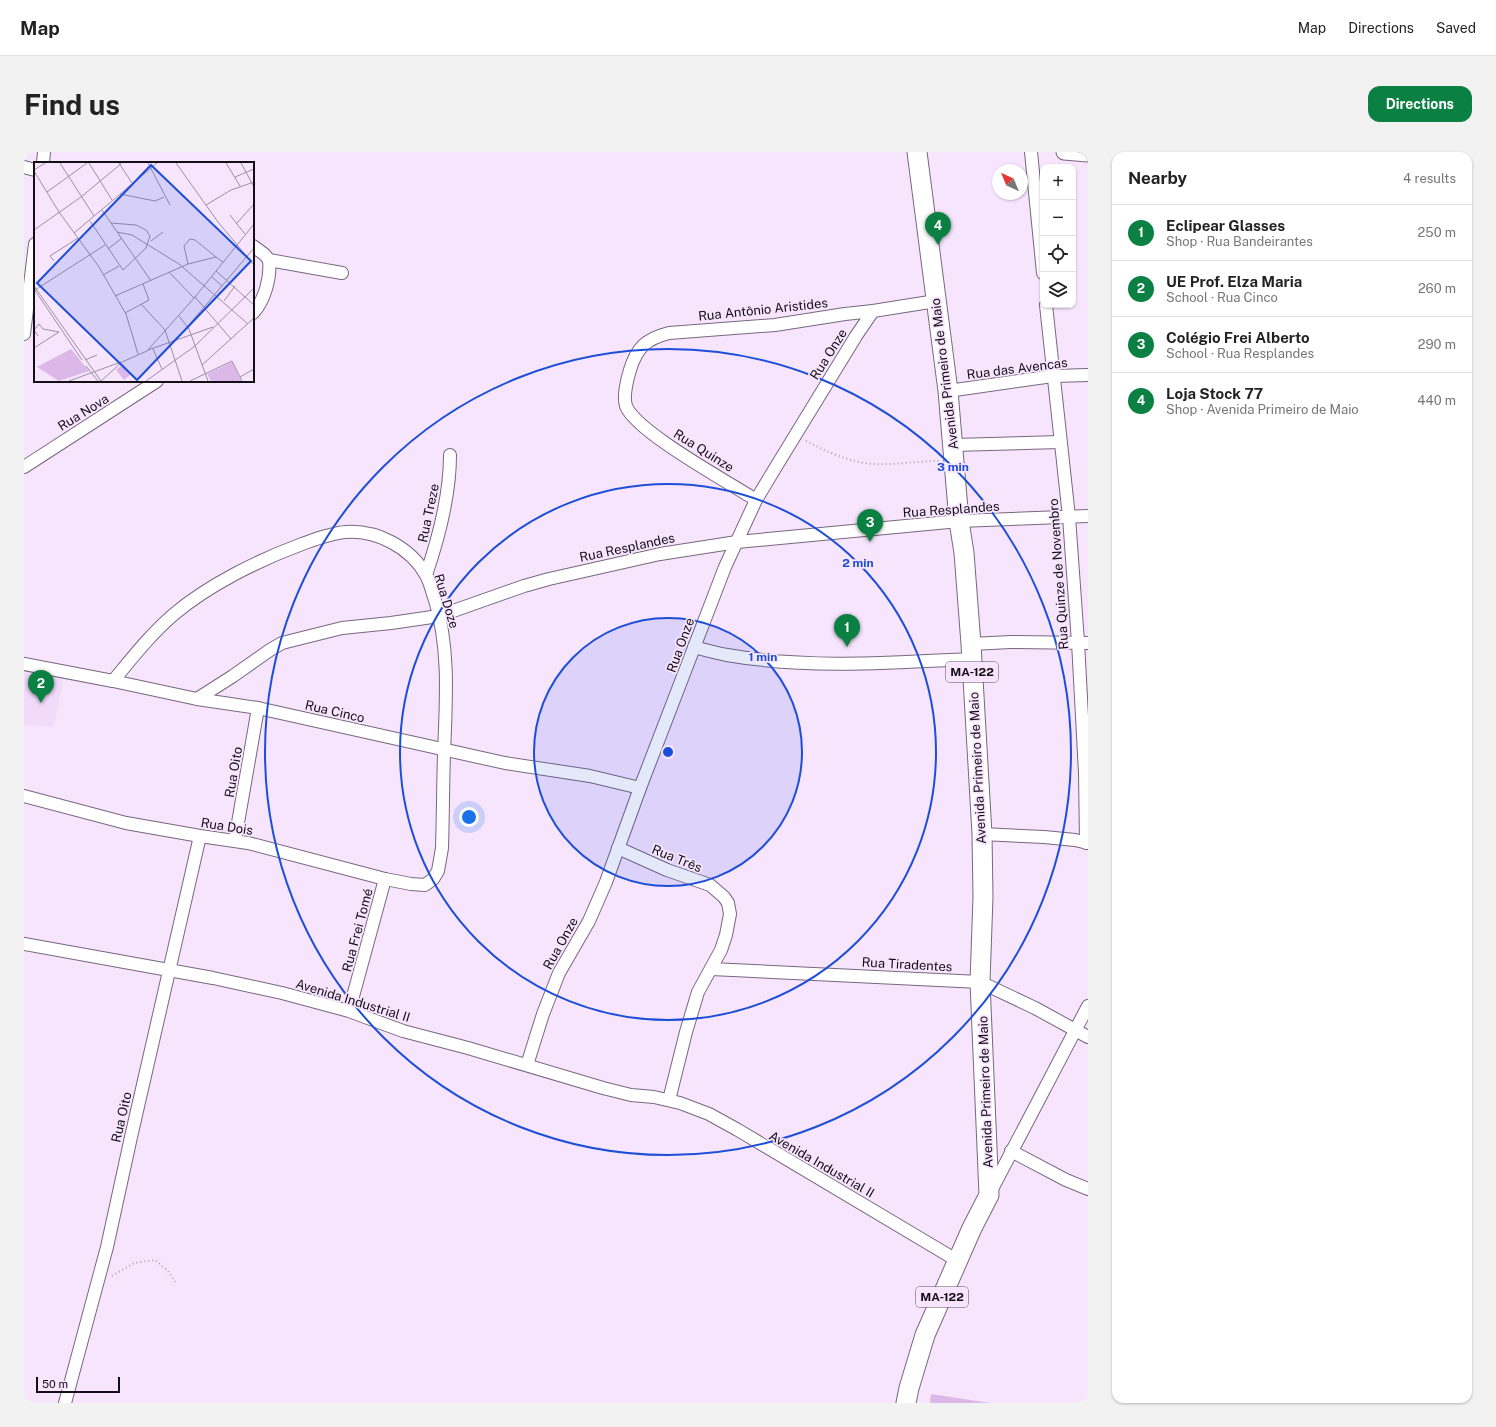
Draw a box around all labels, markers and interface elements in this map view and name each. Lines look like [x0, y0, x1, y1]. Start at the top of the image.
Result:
text: Map [20, 17, 60, 39]
text: Map [1298, 20, 1326, 36]
text: Directions [1348, 20, 1414, 36]
text: Saved [1436, 20, 1476, 36]
button: Directions [1368, 86, 1472, 122]
text: Find us [24, 88, 120, 121]
inset map [34, 162, 254, 382]
north arrow [992, 164, 1028, 200]
map controls [1040, 164, 1076, 308]
button: + [1040, 164, 1076, 200]
text: Nearby [1128, 168, 1187, 188]
text: 4 results [1403, 171, 1456, 186]
button: − [1040, 200, 1076, 236]
pin: 4 [925, 212, 951, 245]
text: Eclipear Glasses [1166, 217, 1285, 234]
text: 1 [1138, 225, 1144, 240]
text: 250 m [1418, 225, 1456, 240]
text: Shop · Rua Bandeirantes [1166, 234, 1313, 249]
button: locate [1040, 236, 1076, 272]
button: layers [1040, 272, 1076, 308]
text: UE Prof. Elza Maria [1166, 273, 1302, 290]
text: 2 [1137, 281, 1145, 296]
text: 260 m [1418, 281, 1456, 296]
text: School · Rua Cinco [1166, 290, 1278, 305]
street label: Rua Antônio Aristides [697, 295, 829, 324]
street label: Avenida Primeiro de Maio [928, 297, 961, 450]
street label: Rua Onze [807, 326, 850, 382]
text: Colégio Frei Alberto [1166, 329, 1310, 346]
text: 3 [1137, 337, 1145, 352]
text: 290 m [1418, 337, 1456, 352]
text: School · Rua Resplandes [1166, 346, 1314, 361]
street label: Rua das Avencas [966, 355, 1068, 382]
text: Loja Stock 77 [1166, 385, 1263, 402]
street label: Rua Nova [55, 391, 111, 434]
text: 4 [1137, 393, 1145, 408]
text: 440 m [1417, 393, 1456, 408]
text: Shop · Avenida Primeiro de Maio [1166, 402, 1359, 417]
street label: Rua Quinze [671, 426, 737, 475]
text: 3 min [937, 460, 969, 474]
street label: Rua Treze [415, 482, 442, 544]
street label: Rua Quinze de Novembro [1046, 498, 1071, 650]
street label: Rua Resplandes [902, 499, 1000, 520]
pin: 3 [857, 509, 883, 542]
street label: Rua Resplandes [578, 530, 676, 565]
text: 2 min [842, 556, 874, 570]
street label: Rua Doze [431, 572, 462, 630]
pin: 1 [834, 614, 860, 647]
street label: Rua Onze [664, 616, 697, 675]
text: 1 min [749, 650, 777, 664]
road number: MA-122 [946, 662, 998, 682]
pin: 2 [28, 670, 54, 703]
street label: Avenida Primeiro de Maio [966, 692, 989, 844]
street label: Rua Cinco [304, 697, 366, 726]
street label: Rua Oito [222, 745, 245, 799]
centre of rings [661, 745, 675, 759]
your location [459, 807, 479, 827]
street label: Rua Dois [200, 815, 254, 838]
street label: Rua Três [650, 842, 704, 875]
street label: Rua Frei Tomé [339, 887, 376, 974]
street label: Rua Onze [540, 915, 581, 972]
street label: Rua Tiradentes [861, 955, 953, 974]
street label: Avenida Industrial II [294, 976, 412, 1025]
street label: Avenida Primeiro de Maio [975, 1016, 996, 1168]
street label: Rua Oito [108, 1090, 135, 1144]
street label: Avenida Industrial II [766, 1128, 877, 1201]
road number: MA-122 [916, 1287, 968, 1307]
scale bar [36, 1375, 120, 1394]
text: 50 m [42, 1378, 68, 1390]

